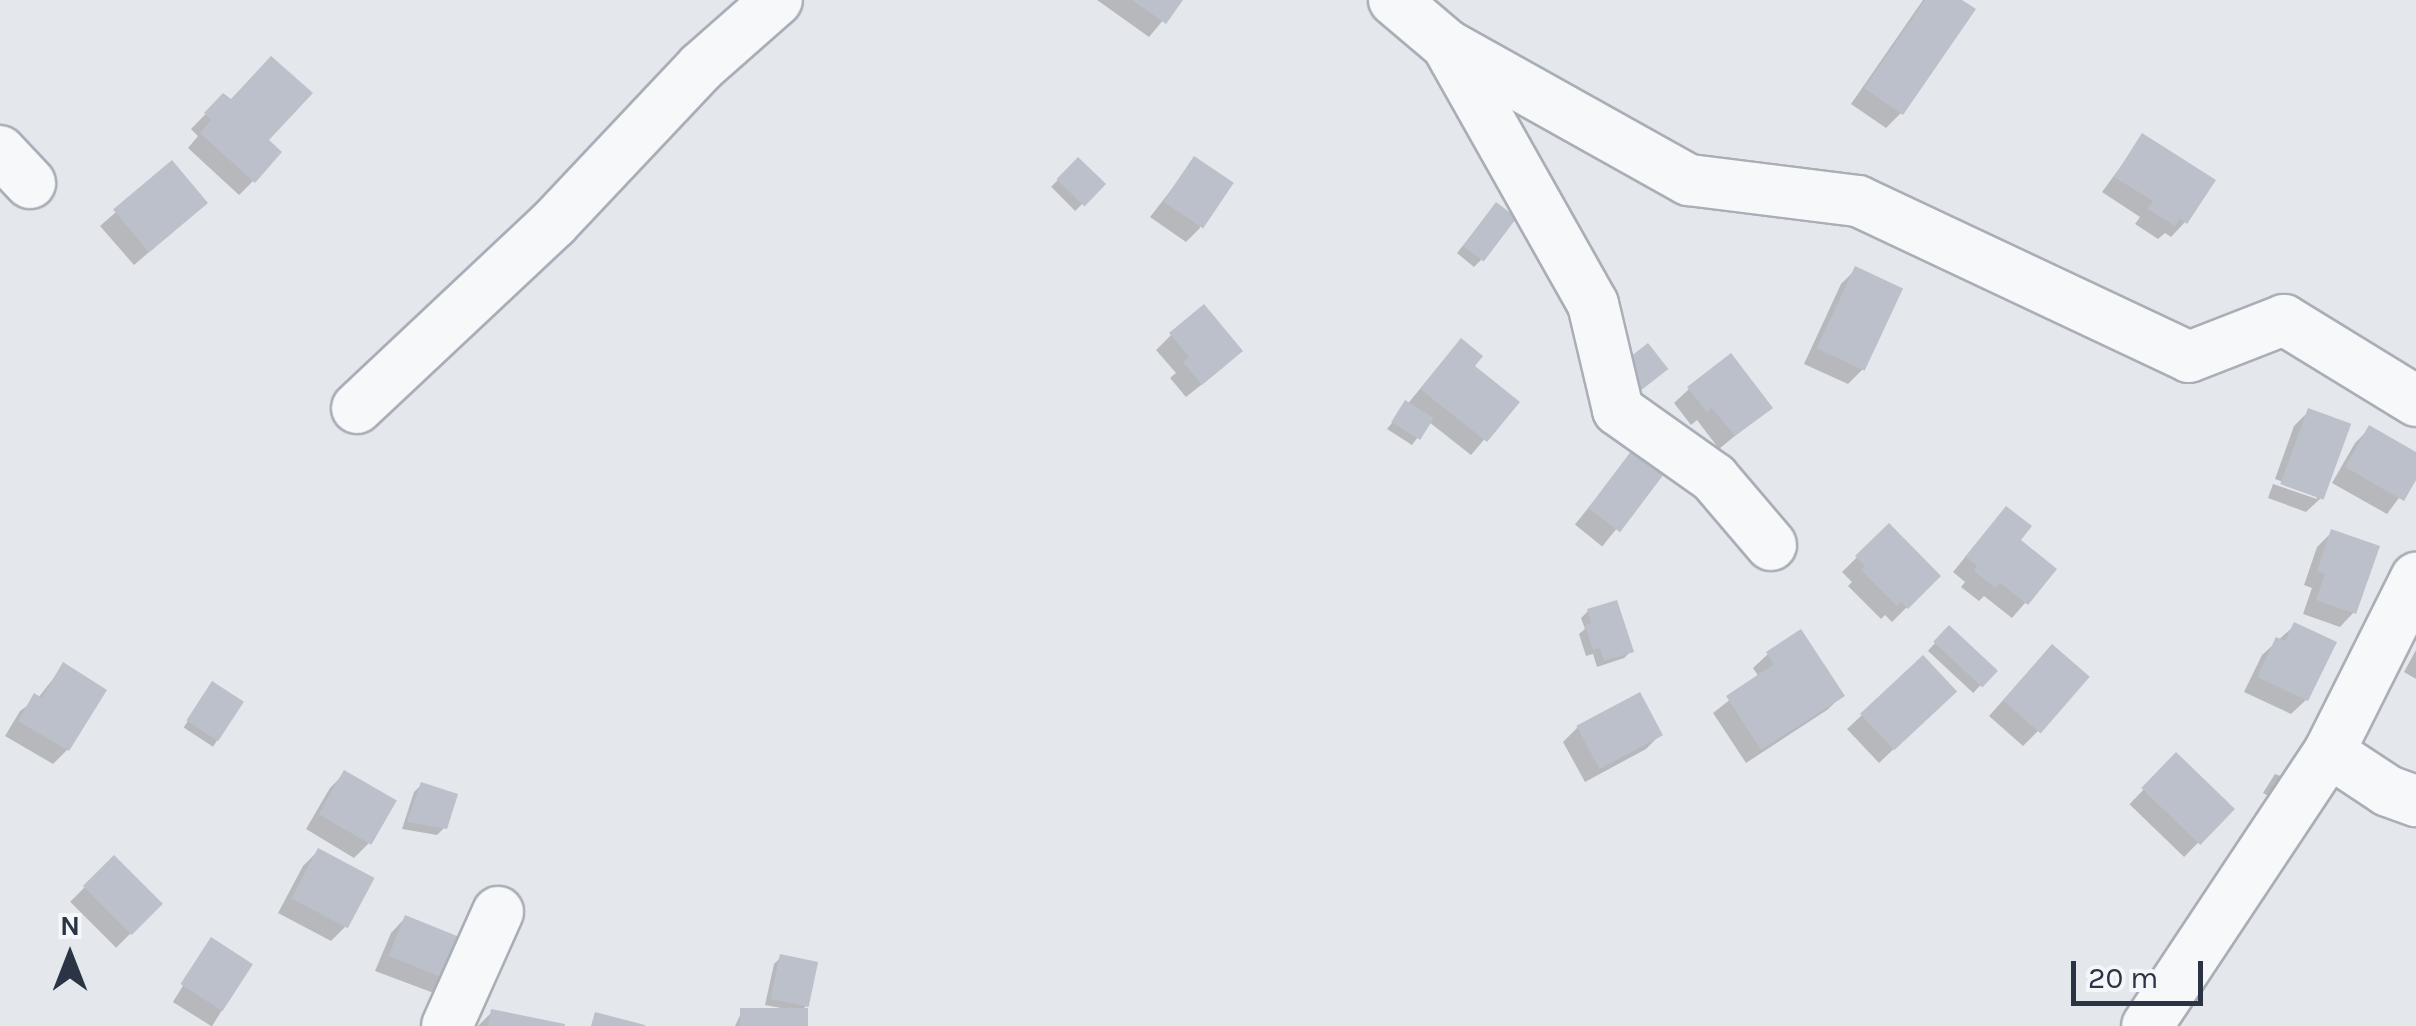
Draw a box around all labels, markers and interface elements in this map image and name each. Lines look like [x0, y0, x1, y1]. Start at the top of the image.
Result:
north arrow [20, 906, 120, 1006]
text: N [60, 909, 80, 942]
scale bar [2076, 941, 2208, 1003]
text: 20 m [2088, 960, 2158, 996]

